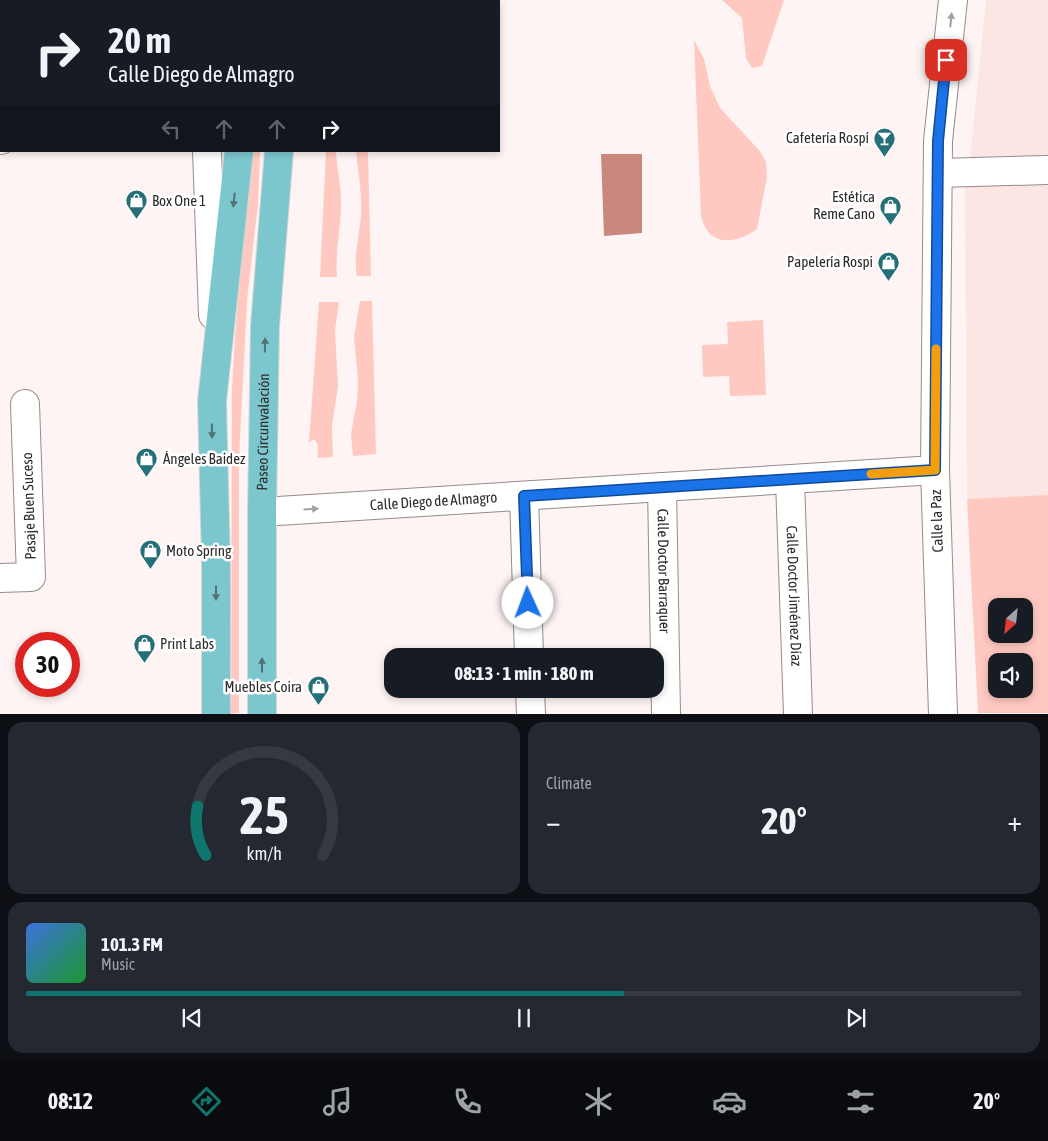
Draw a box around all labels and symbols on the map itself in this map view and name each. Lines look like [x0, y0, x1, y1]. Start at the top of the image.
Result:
one-way arrow [947, 12, 955, 28]
pin [925, 39, 967, 81]
bar icon: Cafetería Rospí [873, 126, 897, 157]
place label: Cafetería Rospí [786, 129, 870, 146]
place label: Estética Reme Cano [813, 188, 875, 222]
shop icon: Box One 1 [124, 189, 148, 220]
place label: Box One 1 [152, 192, 206, 209]
one-way arrow [230, 192, 238, 208]
shop icon: Estética Reme Cano [879, 194, 903, 225]
shop icon: Papelería Rospi [877, 250, 901, 281]
place label: Papelería Rospi [787, 253, 873, 270]
one-way arrow [261, 337, 269, 353]
street label: Paseo Circunvalación [253, 373, 272, 491]
one-way arrow [209, 423, 217, 439]
shop icon: Ángeles Baidez [135, 447, 159, 478]
place label: Ángeles Baidez [163, 450, 246, 467]
street label: Pasaje Buen Suceso [18, 452, 39, 560]
street label: Calle Diego de Almagro [369, 488, 498, 513]
street label: Calle la Paz [927, 489, 946, 553]
one-way arrow [303, 505, 319, 513]
street label: Calle Doctor Barraquer [654, 509, 674, 634]
street label: Calle Doctor Jiménez Díaz [784, 525, 805, 667]
shop icon: Moto Spring [138, 539, 162, 570]
place label: Moto Spring [166, 542, 232, 559]
position arrow [501, 576, 553, 628]
one-way arrow [212, 586, 220, 602]
north arrow [988, 598, 1032, 642]
speed limit sign: 30 [15, 632, 80, 697]
shop icon: Print Labs [132, 632, 156, 663]
place label: Print Labs [160, 635, 214, 652]
one-way arrow [258, 657, 266, 673]
shop icon: Muebles Coira [306, 675, 330, 706]
place label: Muebles Coira [224, 678, 302, 695]

